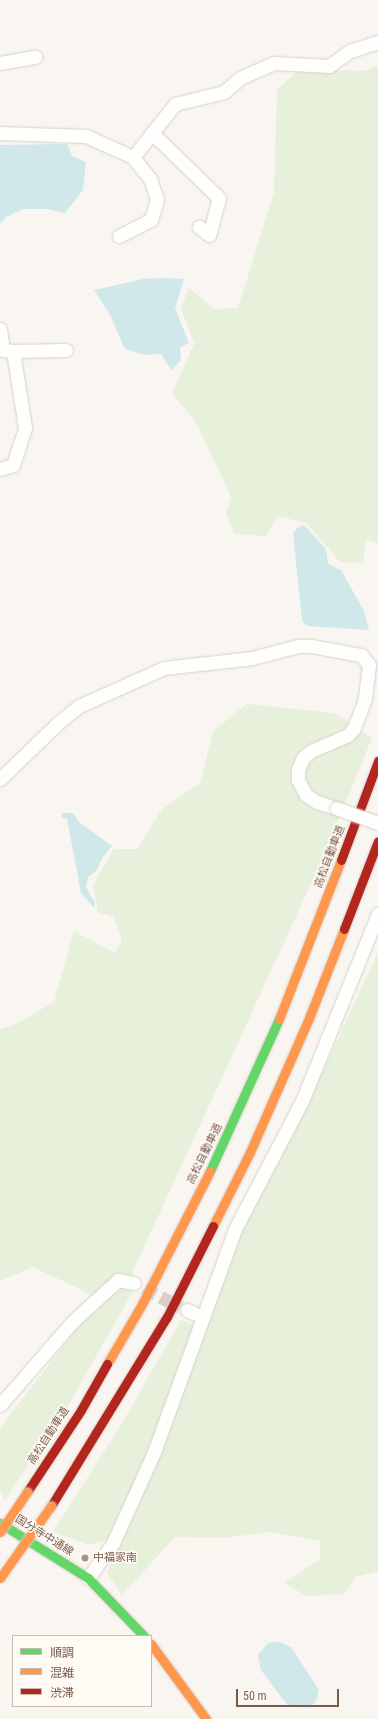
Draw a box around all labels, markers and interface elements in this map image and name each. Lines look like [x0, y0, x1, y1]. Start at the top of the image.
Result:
street label: 高松自動車道 [312, 824, 348, 890]
street label: 高松自動車道 [185, 1121, 225, 1187]
street label: 高松自動車道 [25, 1405, 73, 1467]
street label: 国分寺中通線 [13, 1513, 75, 1559]
place label: 中福家南 [93, 1551, 137, 1565]
marker: 中福家南 [80, 1553, 90, 1563]
legend [12, 1635, 152, 1707]
text: 順調 [50, 1646, 74, 1660]
text: 混雑 [50, 1666, 74, 1680]
scale bar [238, 1681, 341, 1707]
text: 渋滞 [50, 1686, 74, 1700]
text: 50 m [243, 1689, 267, 1703]

